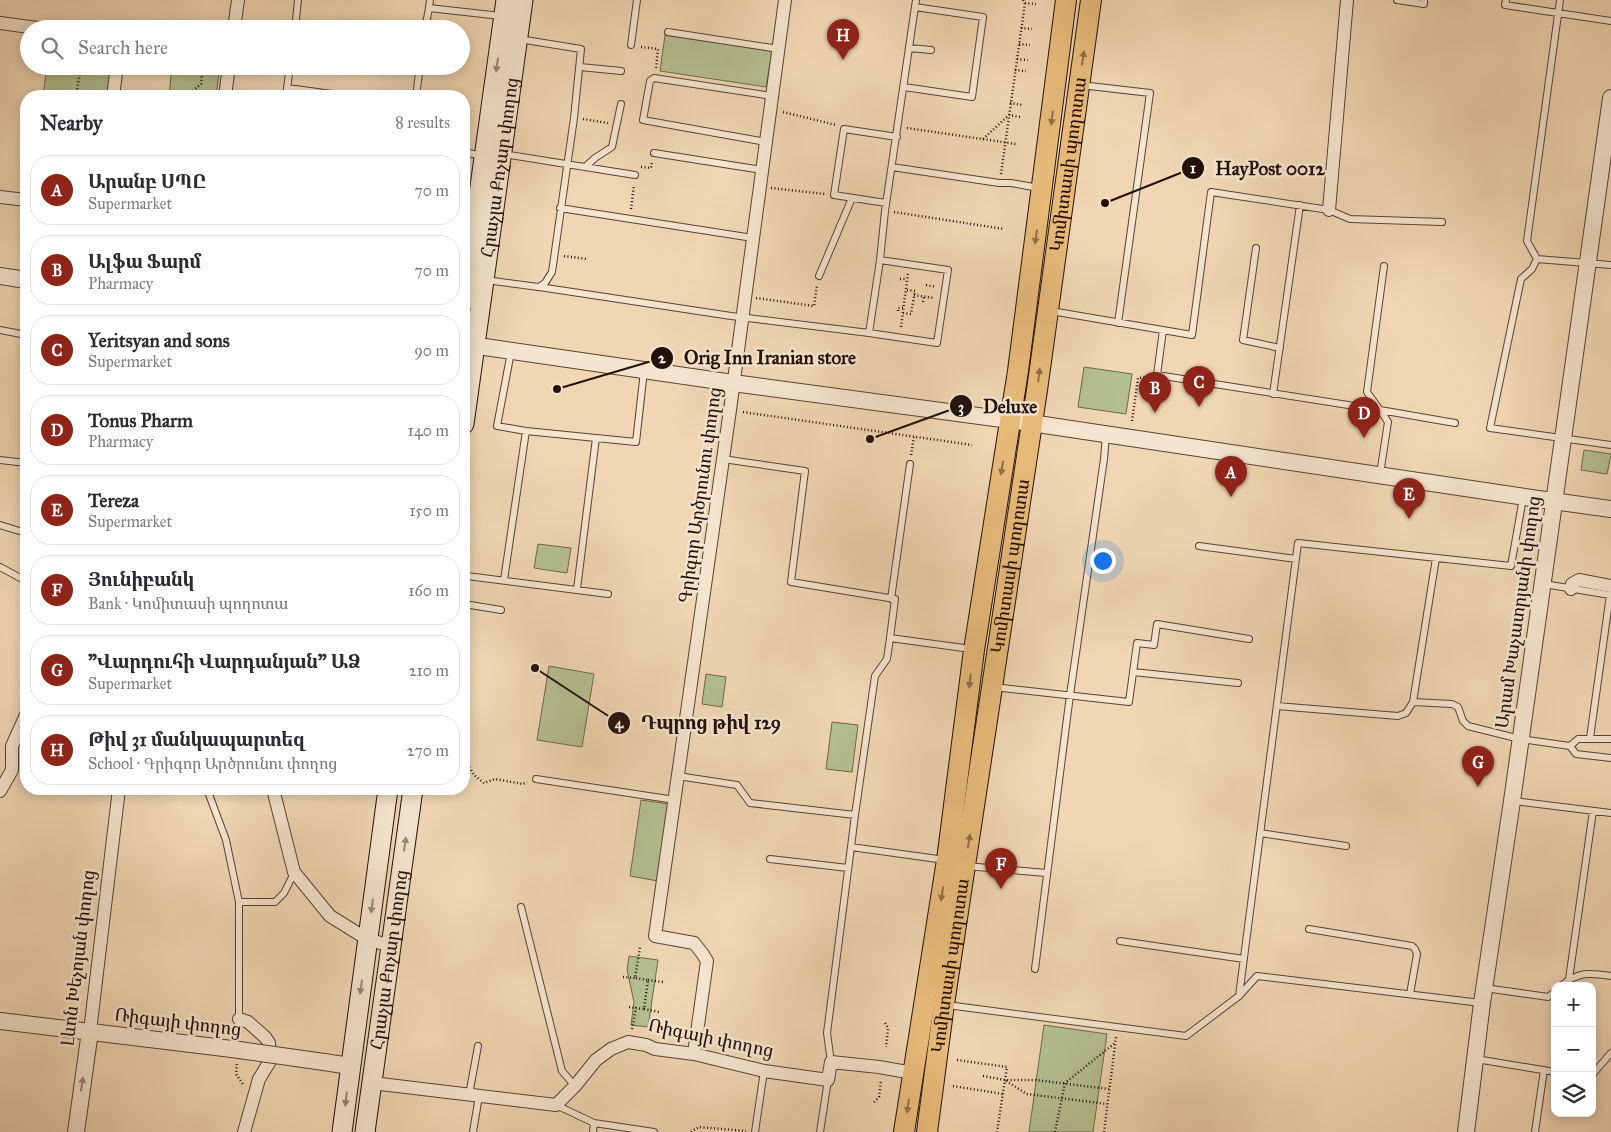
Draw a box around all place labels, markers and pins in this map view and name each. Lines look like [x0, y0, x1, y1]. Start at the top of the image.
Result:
pin: H [827, 19, 859, 60]
callout: HayPost 0012 [1180, 151, 1335, 185]
callout: Orig Inn Iranian store [649, 341, 866, 375]
pin: C [1183, 366, 1215, 407]
pin: B [1139, 372, 1171, 413]
callout: Deluxe [948, 389, 1048, 423]
pin: D [1348, 397, 1380, 438]
pin: A [1215, 456, 1247, 497]
pin: E [1393, 478, 1425, 519]
callout: Դպրոց թիվ 129 [606, 706, 791, 740]
pin: G [1462, 746, 1494, 787]
pin: F [985, 848, 1017, 889]

